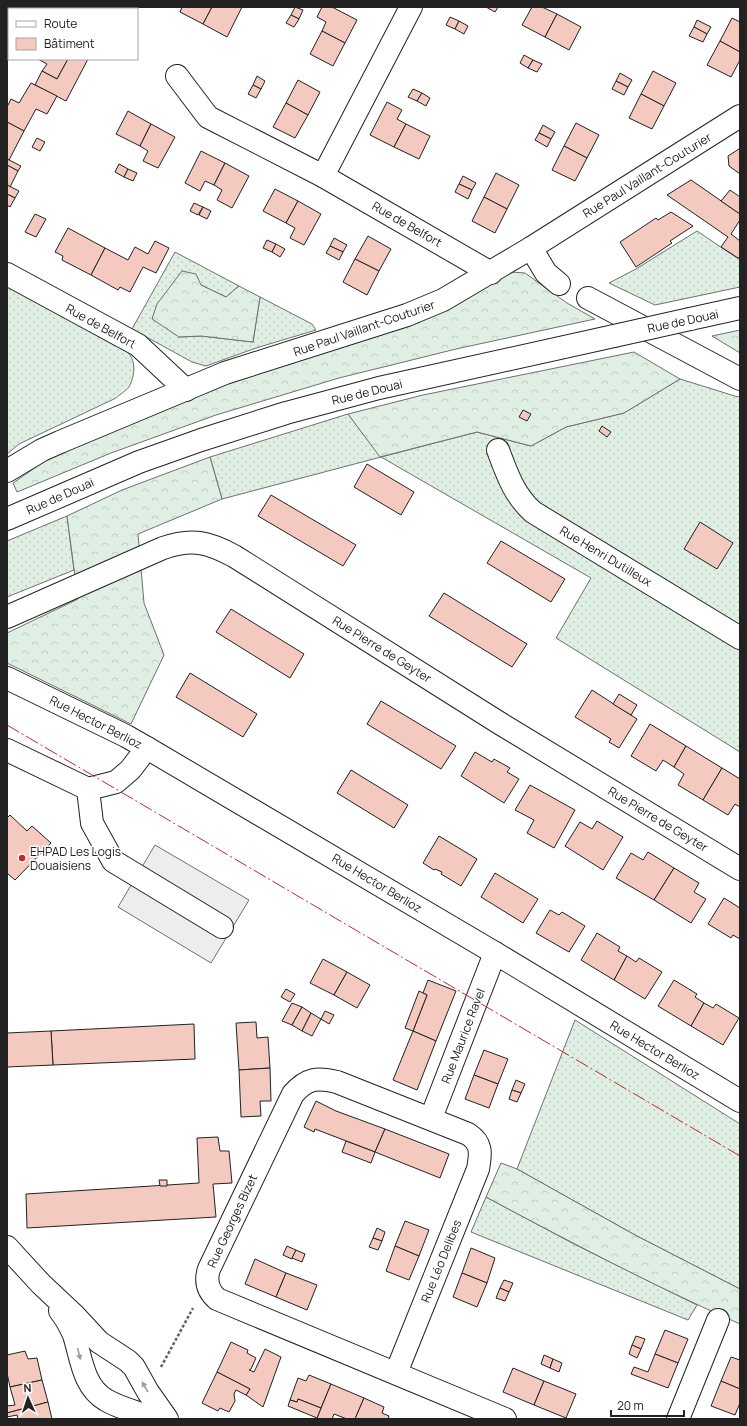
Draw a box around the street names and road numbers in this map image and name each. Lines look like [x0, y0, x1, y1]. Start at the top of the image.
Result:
street label: Rue Paul Vaillant-Couturier [579, 128, 715, 222]
street label: Rue de Belfort [369, 197, 445, 251]
street label: Rue Paul Vaillant-Couturier [291, 296, 438, 360]
street label: Rue de Belfort [63, 300, 139, 352]
street label: Rue de Douai [646, 305, 720, 337]
street label: Rue de Douai [330, 375, 404, 409]
street label: Rue de Douai [23, 474, 97, 518]
street label: Rue Henri Dutilleux [557, 522, 656, 591]
street label: Rue Pierre de Geyter [329, 612, 435, 687]
street label: Rue Hector Berlioz [47, 691, 145, 753]
street label: Rue Pierre de Geyter [605, 782, 712, 856]
street label: Rue Hector Berlioz [329, 849, 425, 917]
street label: Rue Maurice Ravel [437, 986, 489, 1086]
street label: Rue Hector Berlioz [607, 1016, 703, 1084]
street label: Rue Georges Bizet [203, 1171, 261, 1271]
street label: Rue Léo Delibes [417, 1217, 465, 1305]

